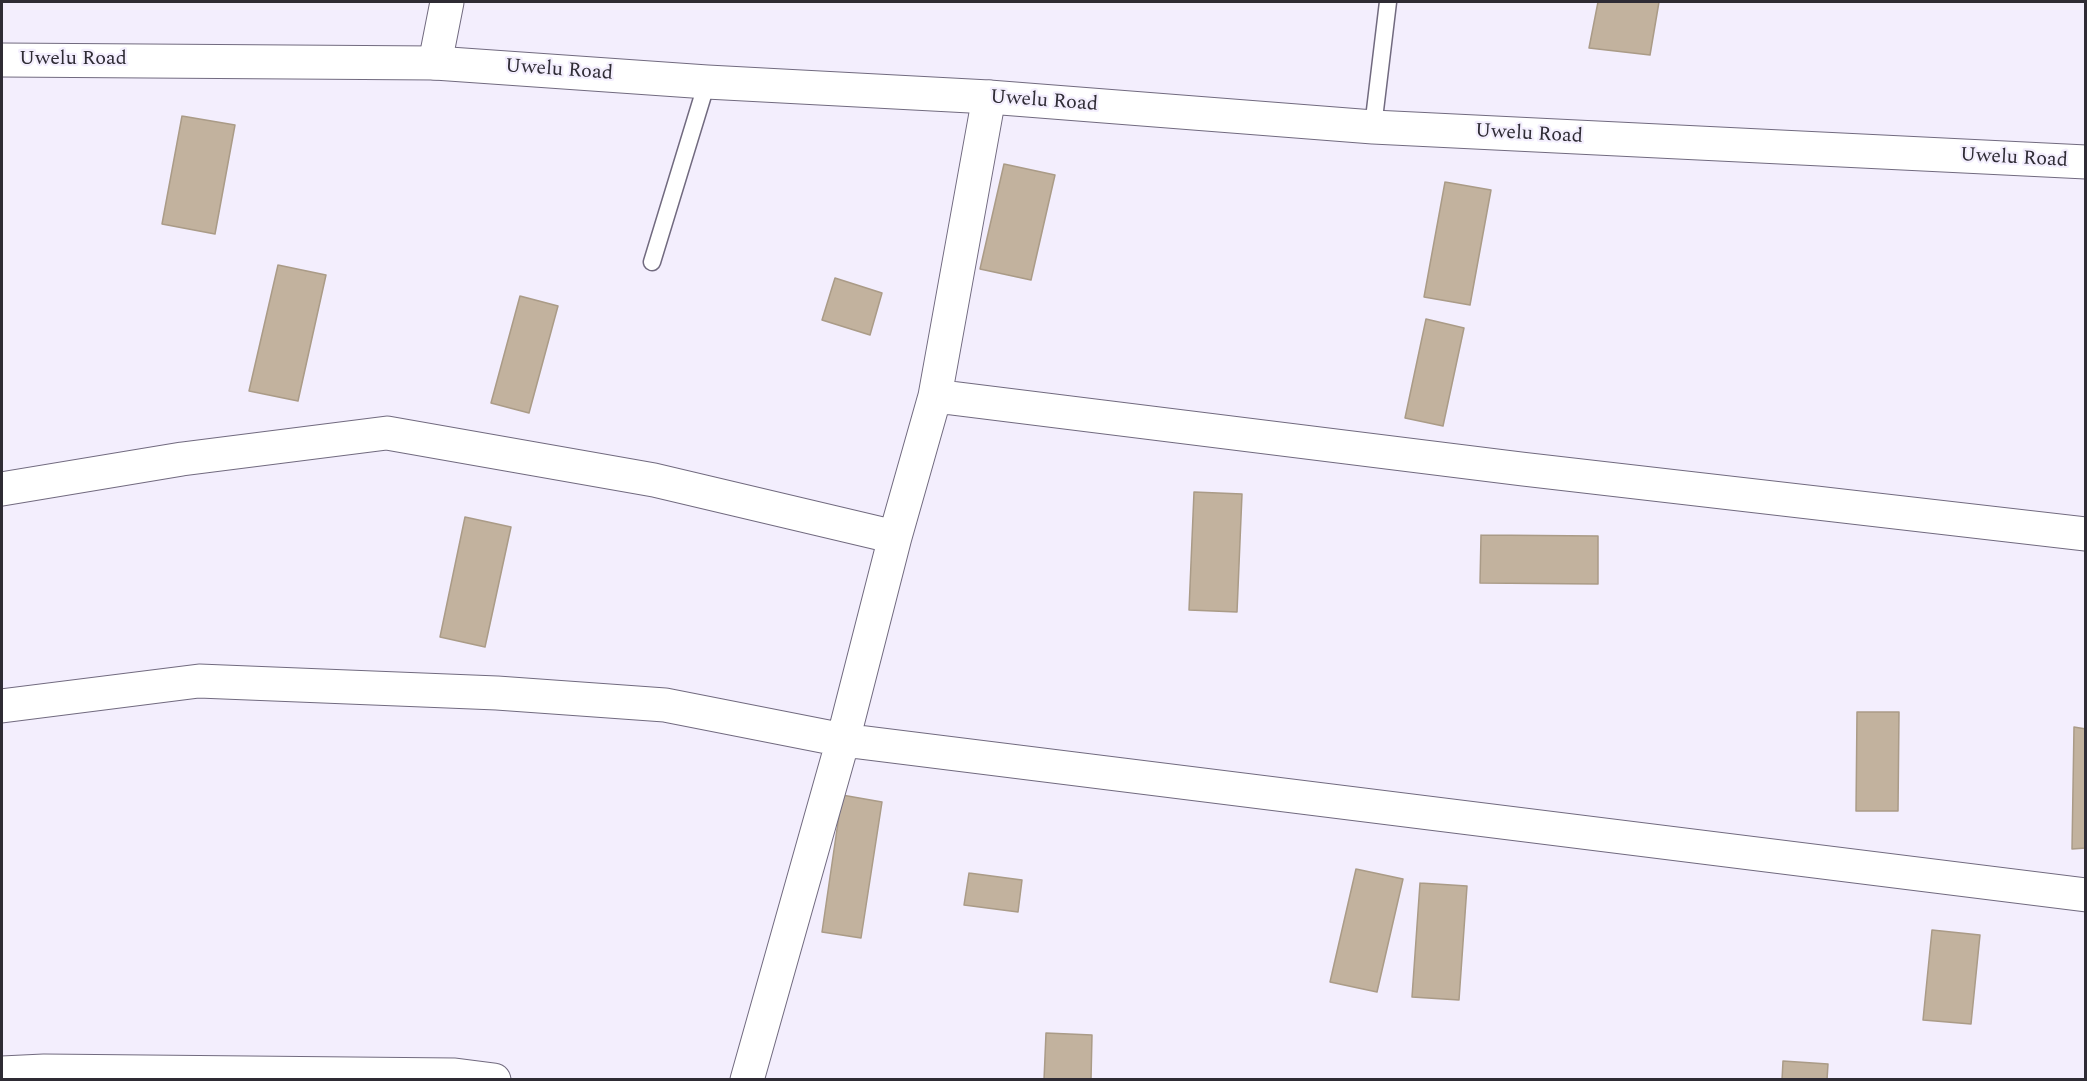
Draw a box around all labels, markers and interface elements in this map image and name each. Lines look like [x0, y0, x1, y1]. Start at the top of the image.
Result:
street label: Uwelu Road [19, 48, 127, 72]
street label: Uwelu Road [504, 55, 614, 87]
street label: Uwelu Road [989, 86, 1099, 118]
street label: Uwelu Road [1474, 120, 1584, 150]
street label: Uwelu Road [1959, 144, 2069, 174]

